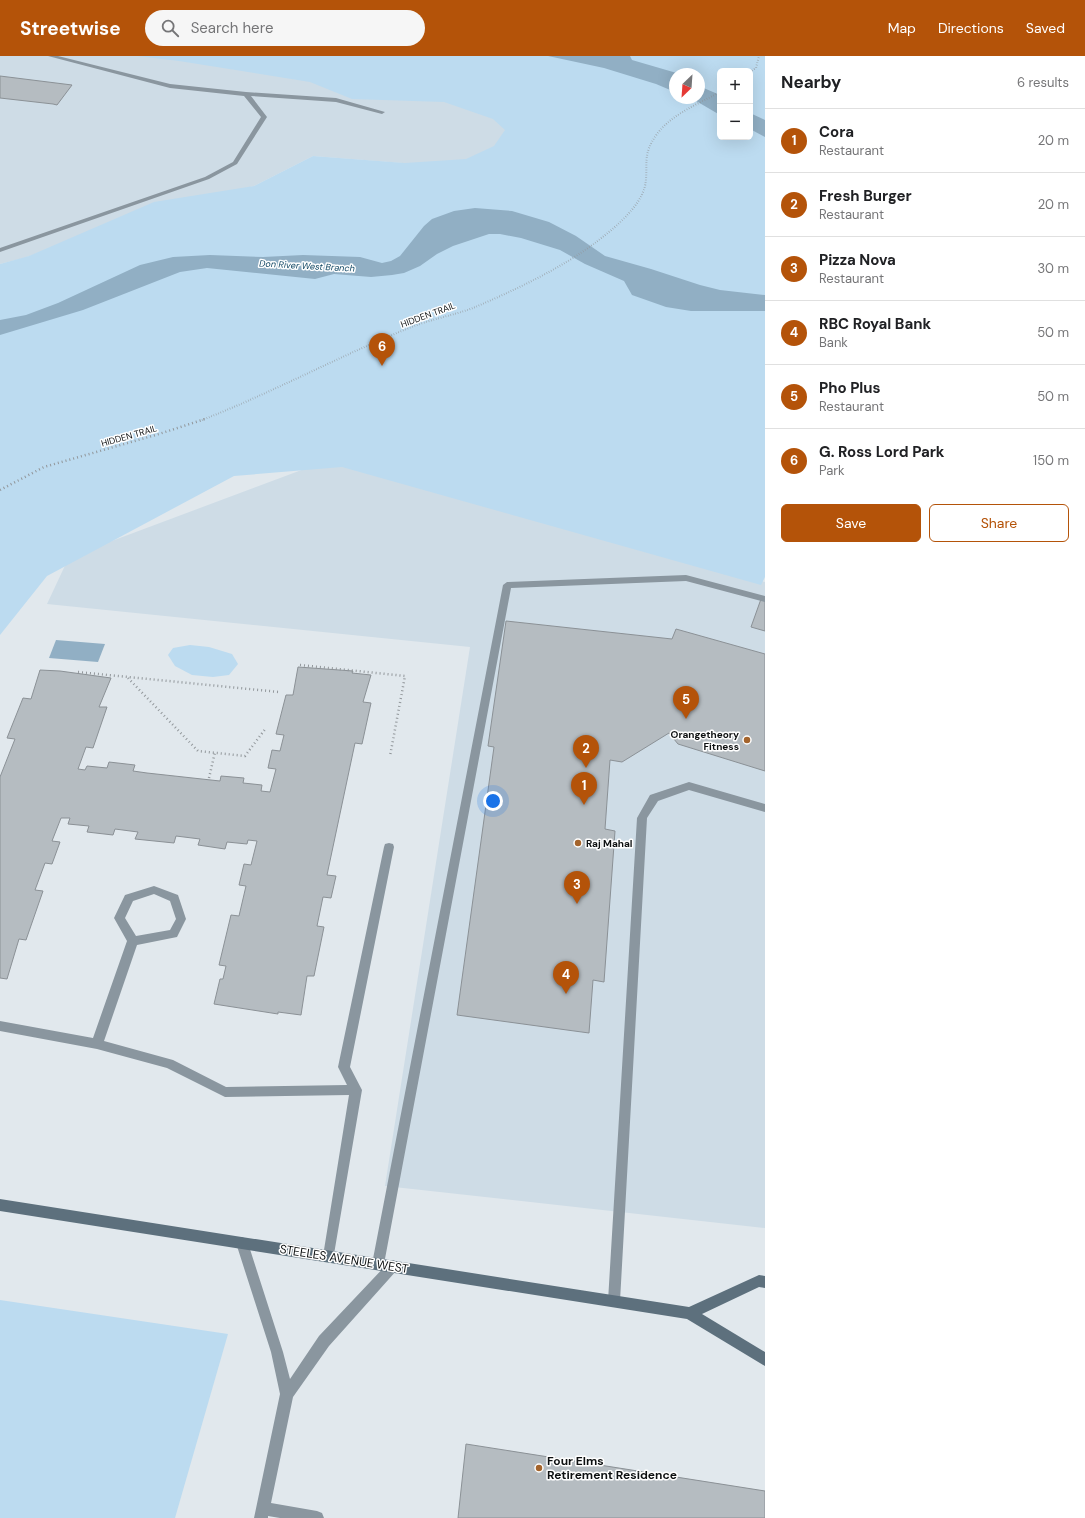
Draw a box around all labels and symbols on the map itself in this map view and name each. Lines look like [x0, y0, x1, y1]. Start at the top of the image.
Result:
north arrow [669, 68, 705, 104]
water label: Don River West Branch [259, 258, 355, 274]
street label: HIDDEN TRAIL [399, 299, 457, 330]
pin: 6 [369, 333, 395, 366]
street label: HIDDEN TRAIL [100, 422, 159, 450]
pin: 5 [673, 686, 699, 719]
place label: Orangetheory Fitness [671, 728, 739, 753]
pin: 2 [573, 735, 599, 768]
marker: Orangetheory Fitness [742, 735, 752, 745]
pin: 1 [571, 772, 597, 805]
your location [483, 791, 503, 811]
place label: Raj Mahal [586, 837, 633, 850]
marker: Raj Mahal [573, 838, 583, 848]
pin: 3 [564, 871, 590, 904]
pin: 4 [553, 961, 579, 994]
street label: STEELES AVENUE WEST [279, 1241, 410, 1277]
place label: Four Elms Retirement Residence [547, 1453, 677, 1483]
marker: Four Elms Retirement Residence [534, 1463, 544, 1473]

